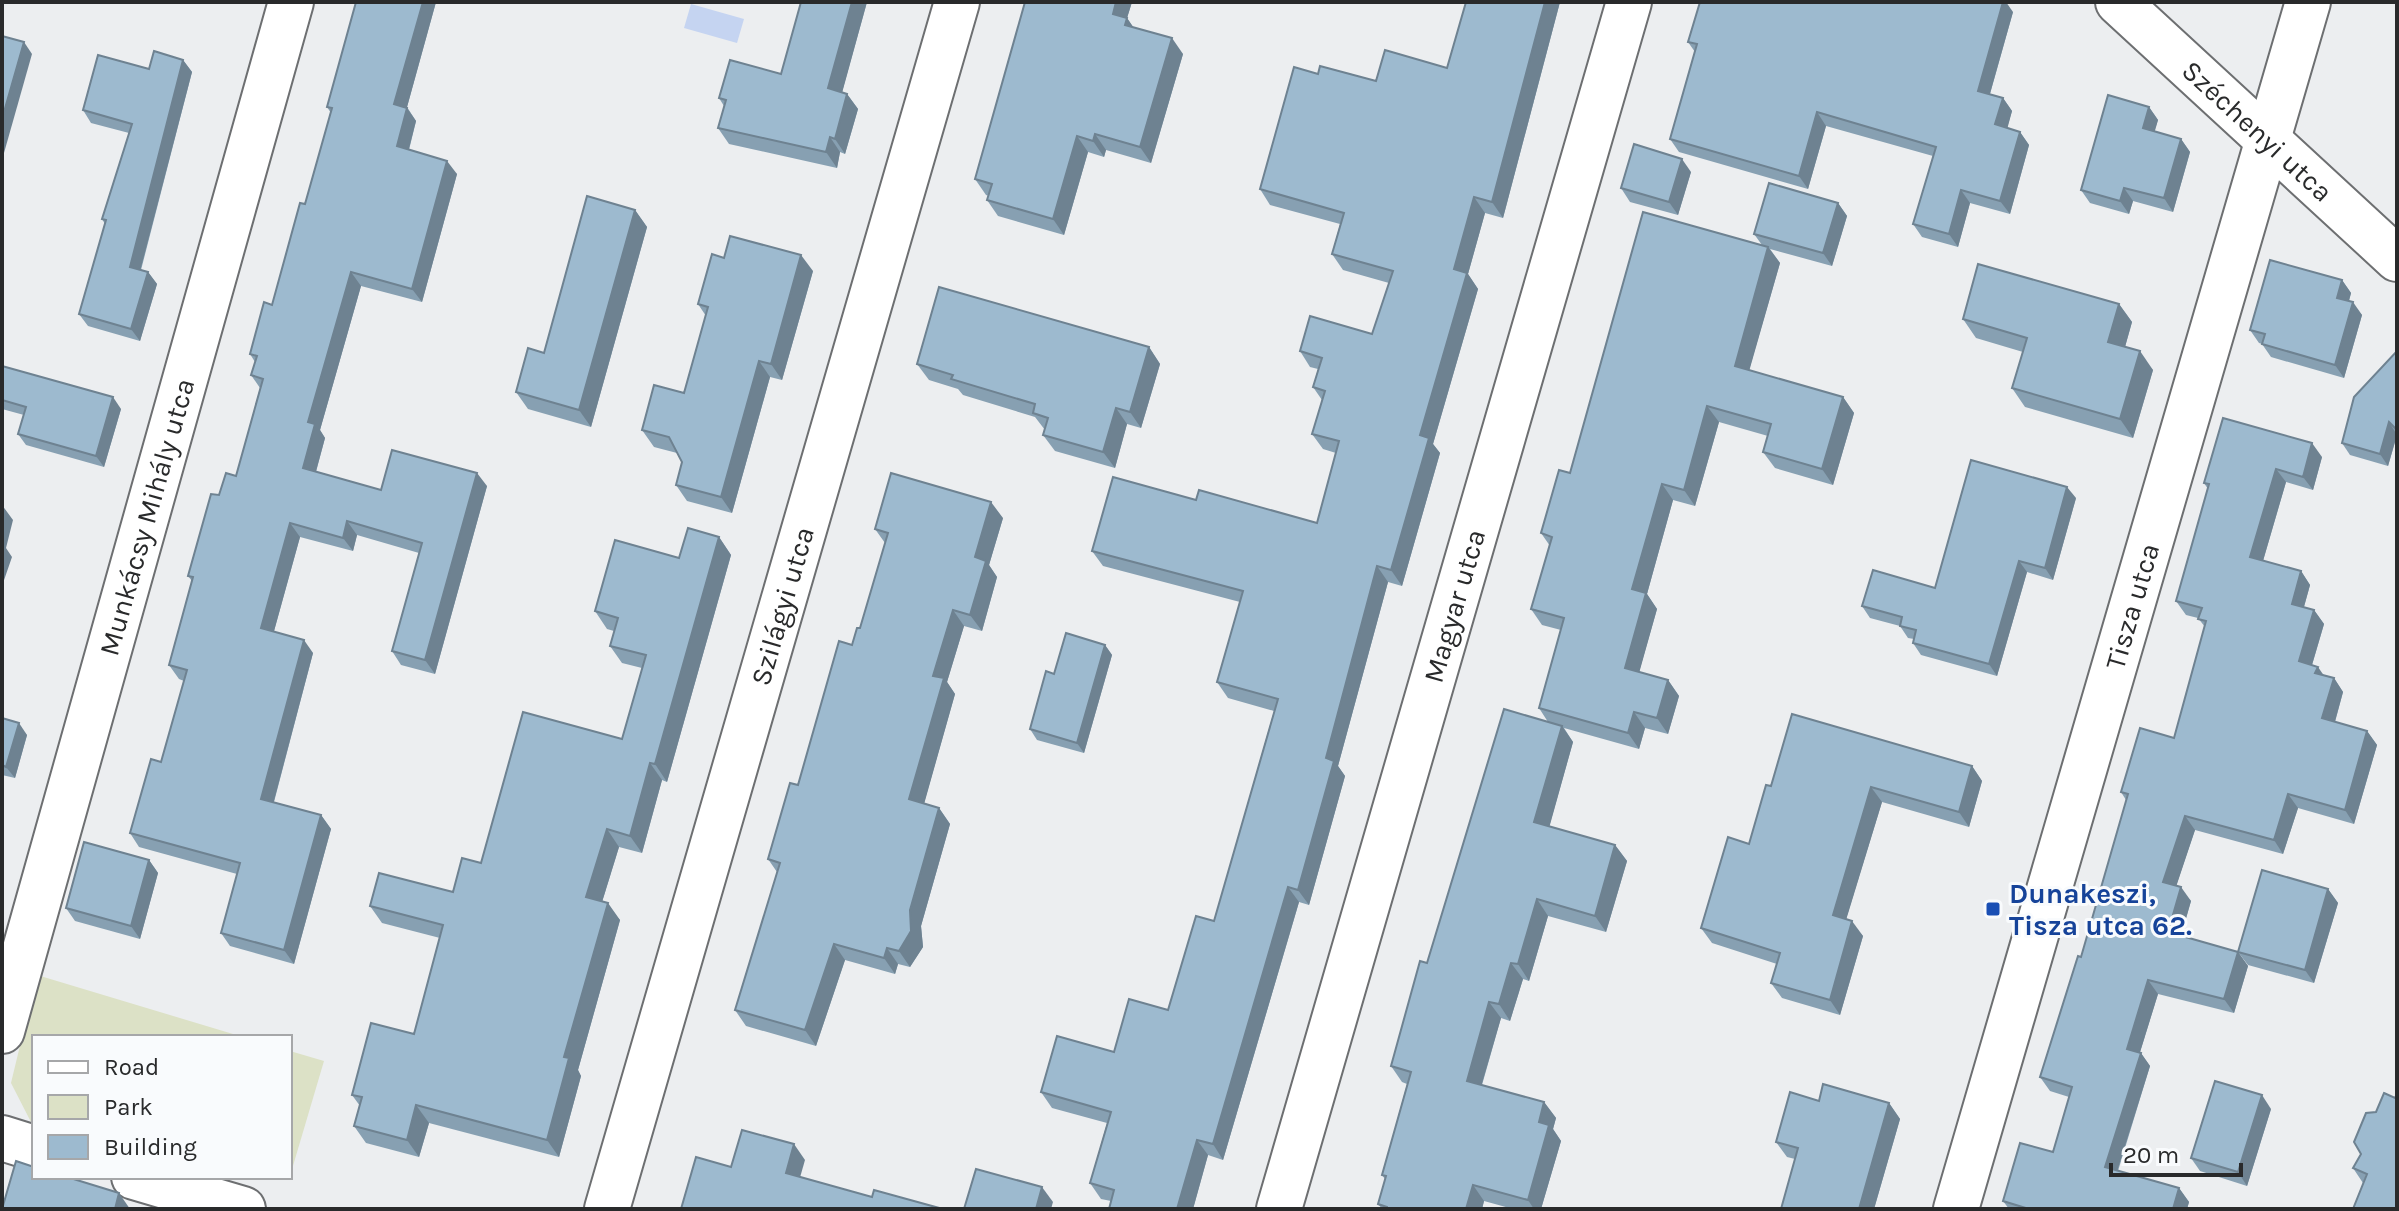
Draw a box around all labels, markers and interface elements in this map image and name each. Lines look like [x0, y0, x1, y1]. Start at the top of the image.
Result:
street label: Széchenyi utca [2175, 54, 2339, 209]
street label: Munkácsy Mihály utca [92, 375, 201, 659]
street label: Szilágyi utca [744, 523, 821, 689]
street label: Magyar utca [1417, 526, 1492, 686]
street label: Tisza utca [2098, 539, 2166, 673]
place label: Dunakeszi, Tisza utca 62. [2009, 877, 2192, 942]
marker: Dunakeszi, Tisza utca 62. [1984, 900, 2002, 918]
legend [32, 1035, 292, 1179]
text: Road [104, 1053, 159, 1081]
text: Park [104, 1093, 153, 1121]
scale bar [2111, 1127, 2241, 1177]
text: Building [104, 1133, 197, 1161]
text: 20 m [2123, 1141, 2179, 1169]

